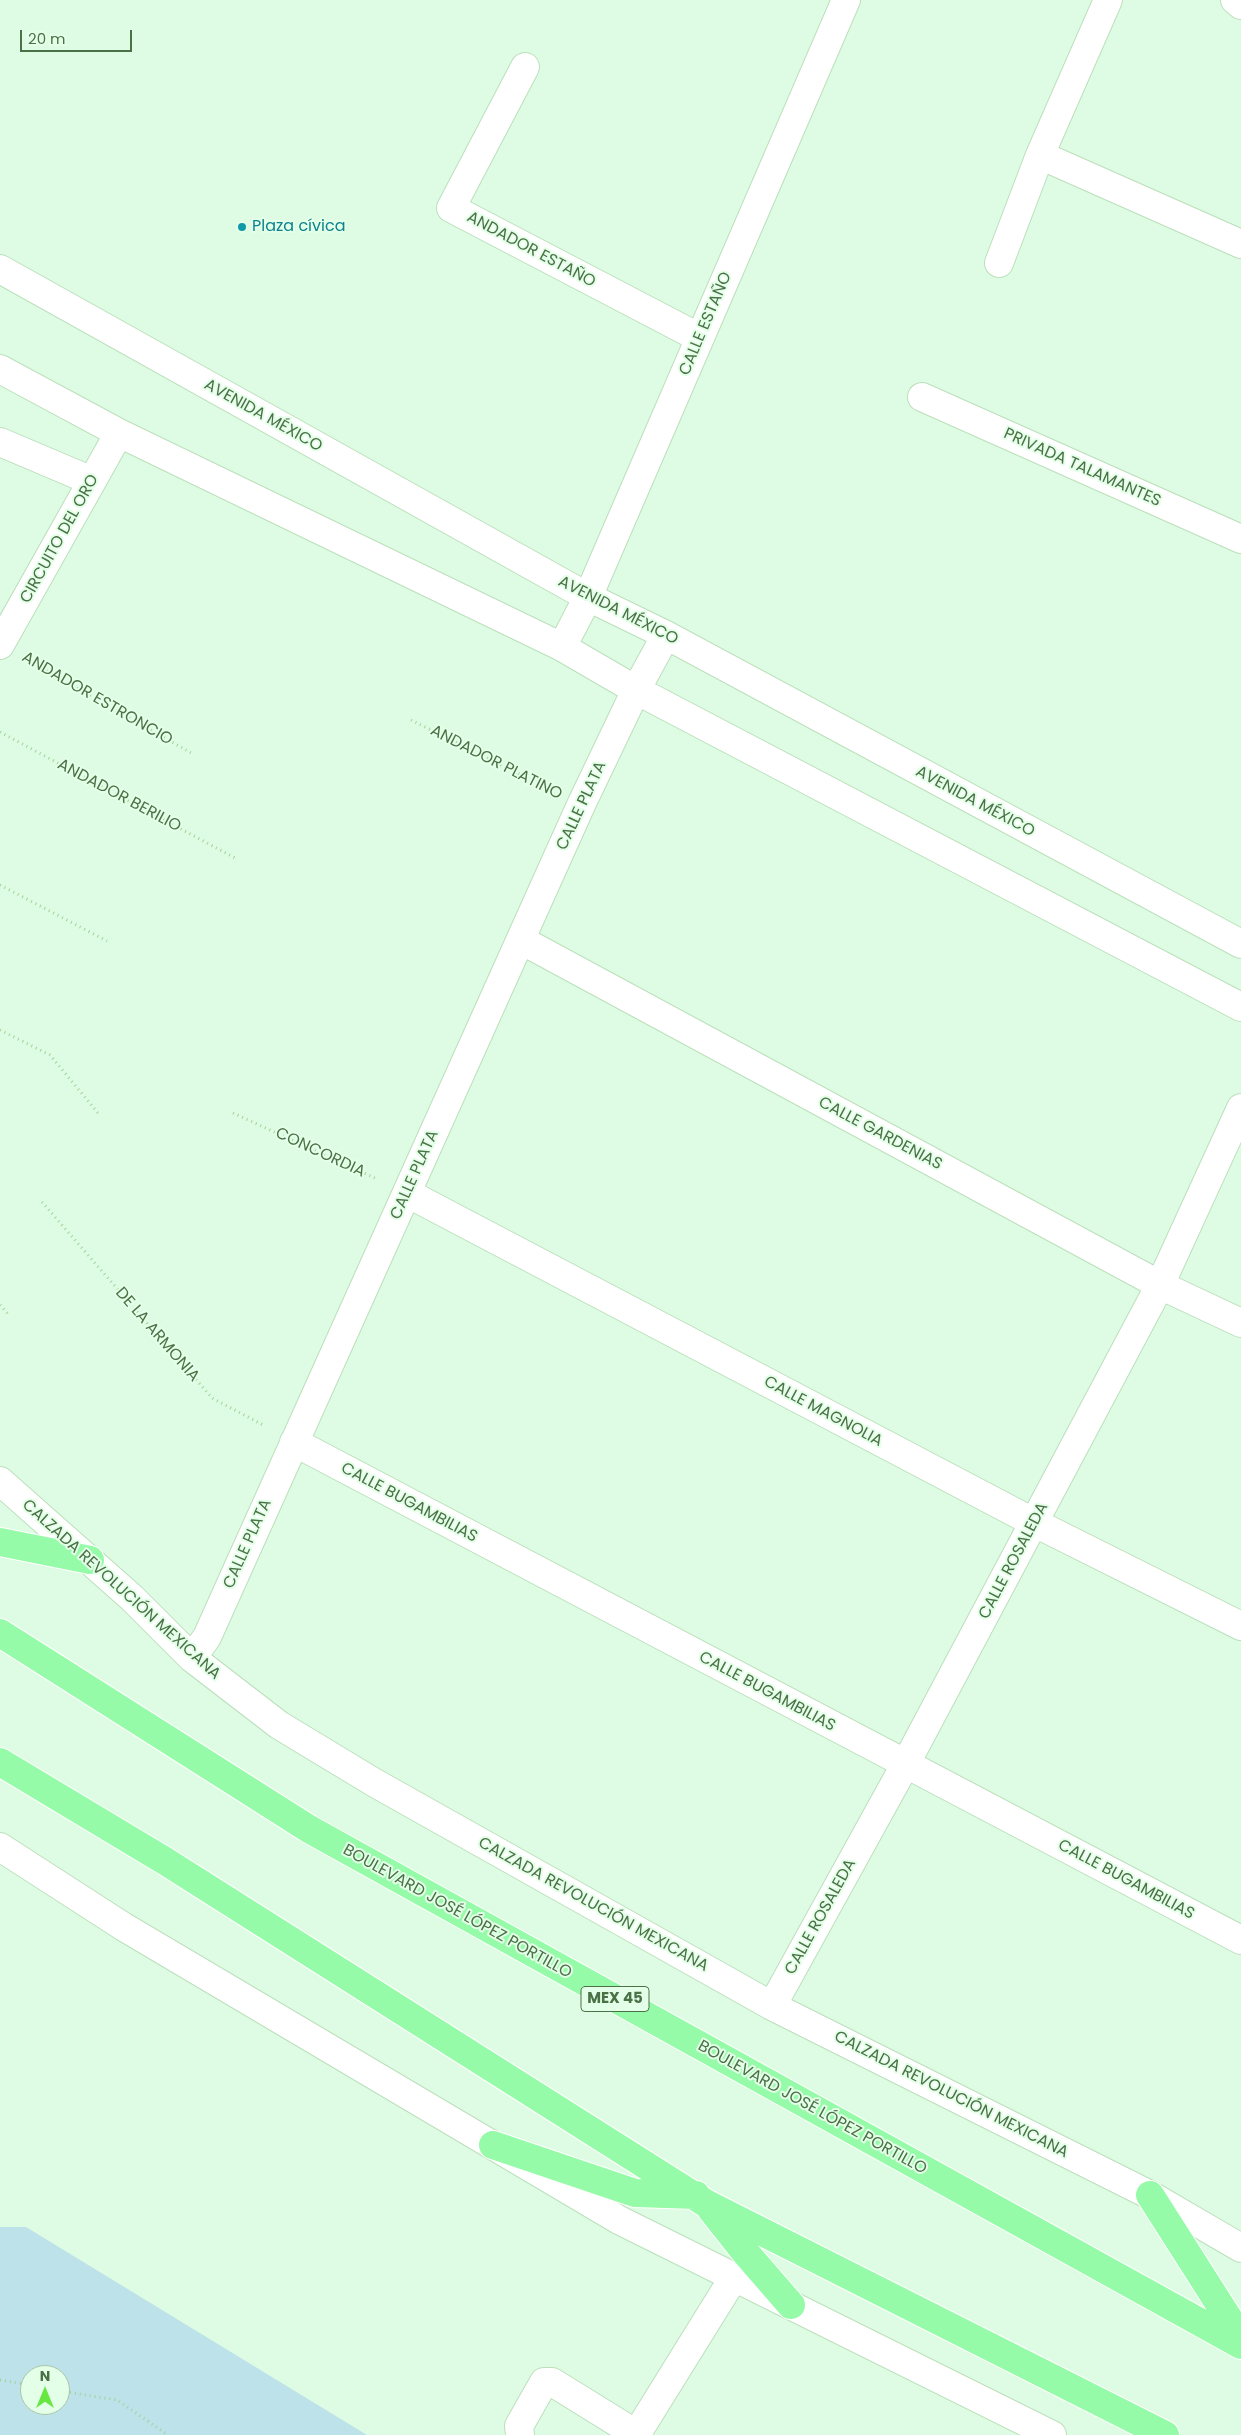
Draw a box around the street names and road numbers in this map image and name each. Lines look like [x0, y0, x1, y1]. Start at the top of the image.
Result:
street label: ANDADOR ESTAÑO [463, 208, 599, 292]
street label: CALLE ESTAÑO [676, 269, 736, 379]
street label: AVENIDA MÉXICO [201, 376, 325, 456]
street label: PRIVADA TALAMANTES [1000, 425, 1164, 511]
street label: CIRCUITO DEL ORO [17, 471, 103, 607]
street label: AVENIDA MÉXICO [555, 572, 681, 650]
street label: ANDADOR ESTRONCIO [18, 648, 176, 750]
street label: ANDADOR PLATINO [427, 721, 565, 805]
street label: ANDADOR BERILIO [54, 755, 184, 837]
street label: CALLE PLATA [553, 759, 611, 853]
street label: AVENIDA MÉXICO [912, 763, 1038, 841]
street label: CALLE GARDENIAS [815, 1093, 945, 1175]
street label: CONCORDIA [272, 1124, 368, 1182]
street label: CALLE PLATA [387, 1127, 443, 1223]
street label: DE LA ARMONIA [111, 1284, 203, 1386]
street label: CALLE MAGNOLIA [760, 1373, 886, 1451]
street label: CALLE BUGAMBILIAS [337, 1459, 481, 1547]
street label: CALZADA REVOLUCIÓN MEXICANA [18, 1496, 224, 1684]
street label: CALLE PLATA [220, 1496, 276, 1592]
street label: CALLE ROSALEDA [975, 1499, 1053, 1623]
street label: CALLE BUGAMBILIAS [695, 1648, 839, 1736]
street label: CALZADA REVOLUCIÓN MEXICANA [475, 1834, 711, 1976]
street label: CALLE BUGAMBILIAS [1054, 1836, 1198, 1924]
street label: BOULEVARD JOSÉ LÓPEZ PORTILLO [339, 1841, 575, 1983]
street label: CALLE ROSALEDA [781, 1856, 861, 1978]
road number: MEX 45 [581, 1986, 649, 2012]
street label: CALZADA REVOLUCIÓN MEXICANA [831, 2027, 1071, 2163]
street label: BOULEVARD JOSÉ LÓPEZ PORTILLO [694, 2037, 930, 2179]

